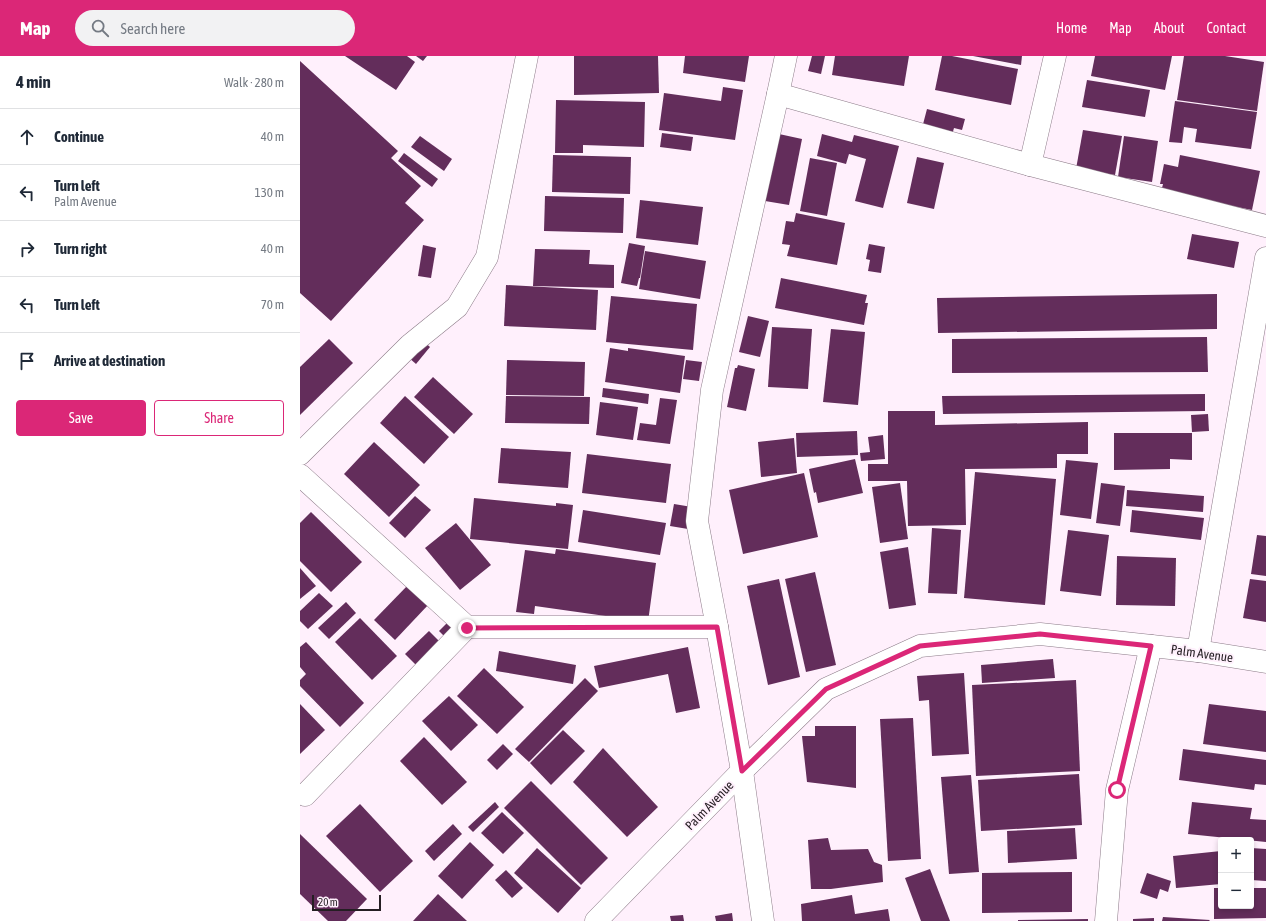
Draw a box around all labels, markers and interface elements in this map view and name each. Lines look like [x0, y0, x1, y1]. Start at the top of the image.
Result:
search box [75, 10, 355, 46]
text: Map [20, 17, 51, 39]
icon: search [89, 17, 111, 39]
text: Search here [121, 20, 185, 37]
text: Home [1056, 20, 1087, 36]
text: Map [1109, 20, 1132, 36]
text: About [1154, 20, 1185, 36]
text: Contact [1207, 20, 1246, 36]
text: 4 min [16, 72, 51, 92]
text: Walk · 280 m [224, 75, 284, 90]
icon: ahead [16, 126, 38, 148]
text: Continue [54, 128, 104, 145]
text: 40 m [261, 129, 284, 144]
text: Turn left [54, 177, 100, 194]
icon: left [16, 182, 38, 204]
text: 130 m [255, 185, 284, 200]
text: Palm Avenue [54, 194, 117, 209]
icon: right [16, 238, 38, 260]
text: Turn right [54, 240, 107, 257]
text: 40 m [261, 241, 284, 256]
icon: left [16, 294, 38, 316]
text: Turn left [54, 296, 100, 313]
text: 70 m [261, 297, 284, 312]
icon: arrive [16, 350, 38, 372]
text: Arrive at destination [54, 352, 165, 369]
button: Save [16, 400, 146, 436]
button: Share [154, 400, 284, 436]
route end [458, 619, 476, 637]
street label: Palm Avenue [1170, 642, 1234, 665]
street label: Palm Avenue [682, 778, 737, 833]
route start [1108, 781, 1126, 799]
map controls [1218, 837, 1254, 909]
button: + [1218, 837, 1254, 873]
button: − [1218, 873, 1254, 909]
scale bar [312, 893, 381, 912]
text: 20 m [318, 896, 338, 908]

